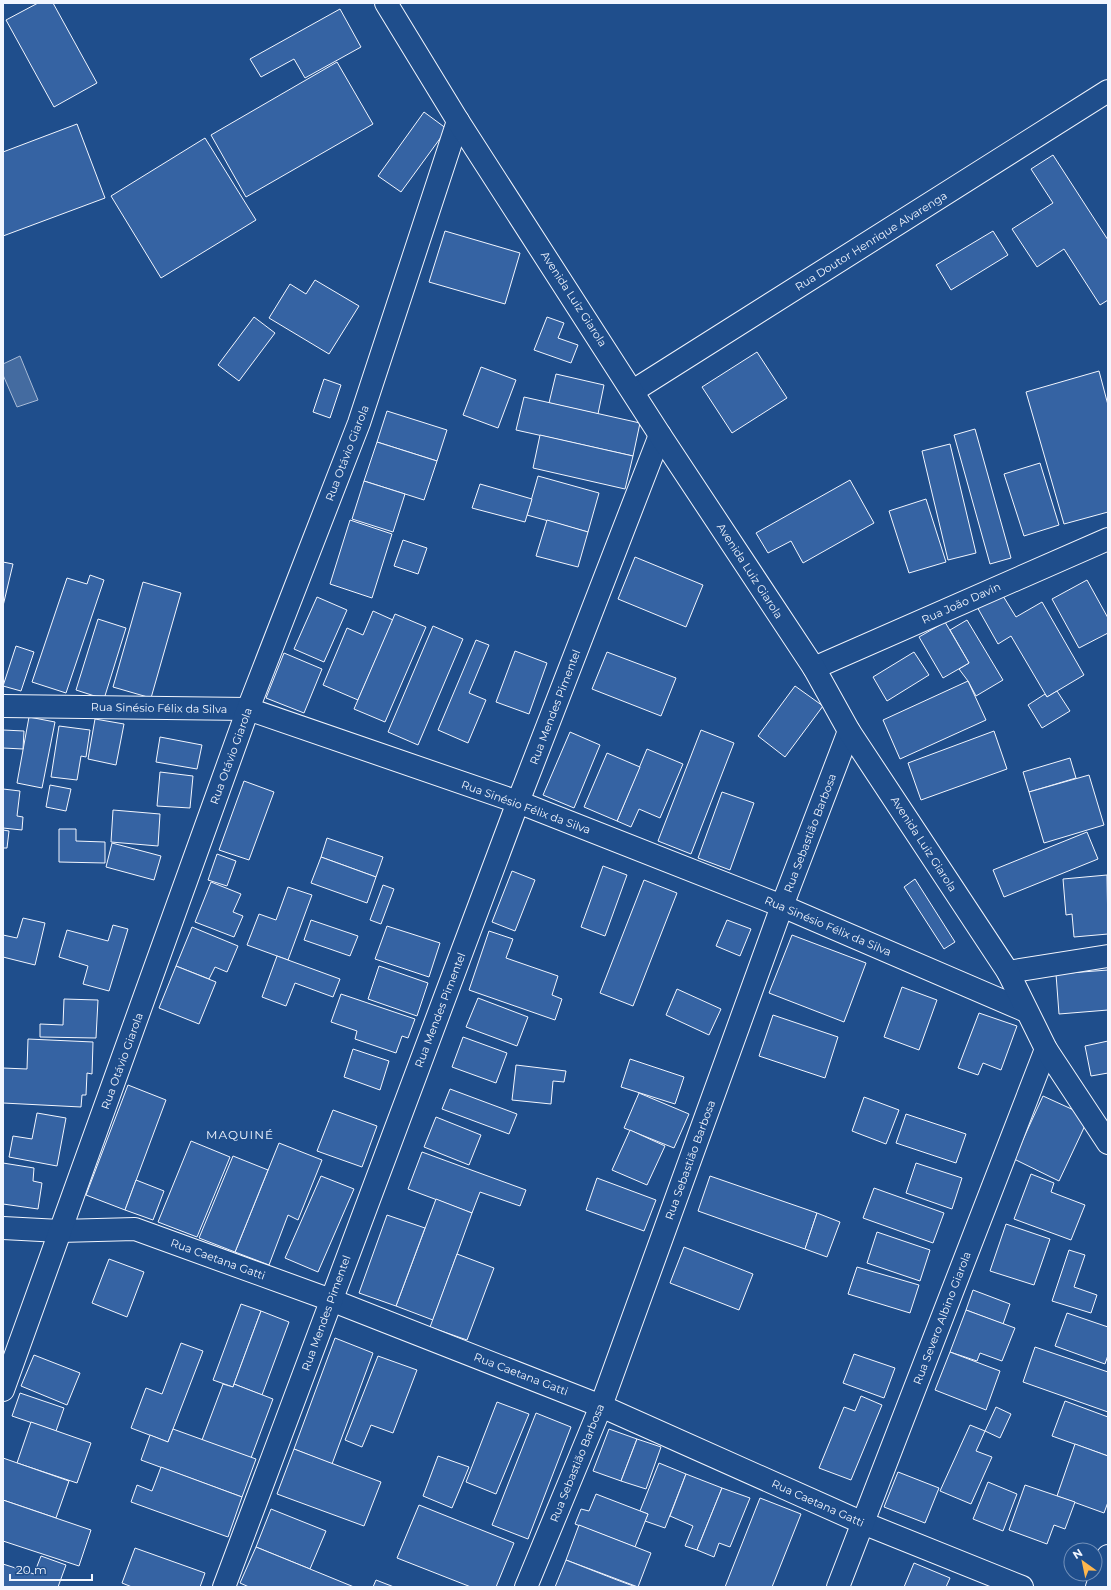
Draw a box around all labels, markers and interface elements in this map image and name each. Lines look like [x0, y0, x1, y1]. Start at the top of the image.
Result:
street label: Rua Doutor Henrique Alvarenga [792, 188, 950, 294]
street label: Avenida Luiz Giarola [538, 249, 610, 349]
street label: Rua Otávio Giarola [322, 403, 372, 503]
street label: Avenida Luiz Giarola [714, 521, 786, 621]
street label: Rua João Davin [919, 579, 1003, 627]
street label: Rua Mendes Pimentel [527, 647, 583, 767]
street label: Rua Sinésio Félix da Silva [91, 700, 227, 716]
street label: Rua Otávio Giarola [207, 706, 255, 806]
street label: Rua Sebastião Barbosa [781, 771, 839, 895]
street label: Rua Sinésio Félix da Silva [459, 777, 593, 837]
street label: Avenida Luiz Giarola [888, 794, 960, 894]
street label: Rua Sinésio Félix da Silva [762, 893, 894, 959]
street label: Rua Mendes Pimentel [412, 950, 468, 1070]
street label: Rua Otávio Giarola [98, 1011, 146, 1111]
street label: Rua Sebastião Barbosa [662, 1098, 718, 1222]
district label: MAQUINÉ [206, 1127, 274, 1142]
street label: Rua Caetana Gatti [169, 1235, 267, 1283]
street label: Rua Severo Albino Giarola [910, 1249, 974, 1387]
street label: Rua Mendes Pimentel [299, 1253, 353, 1373]
street label: Rua Caetana Gatti [472, 1350, 570, 1398]
street label: Rua Sebastião Barbosa [547, 1402, 607, 1524]
street label: Rua Caetana Gatti [770, 1476, 866, 1530]
north arrow [1063, 1542, 1103, 1582]
text: N [1070, 1545, 1085, 1562]
scale bar [10, 1556, 92, 1582]
text: 20 m [16, 1562, 47, 1577]

